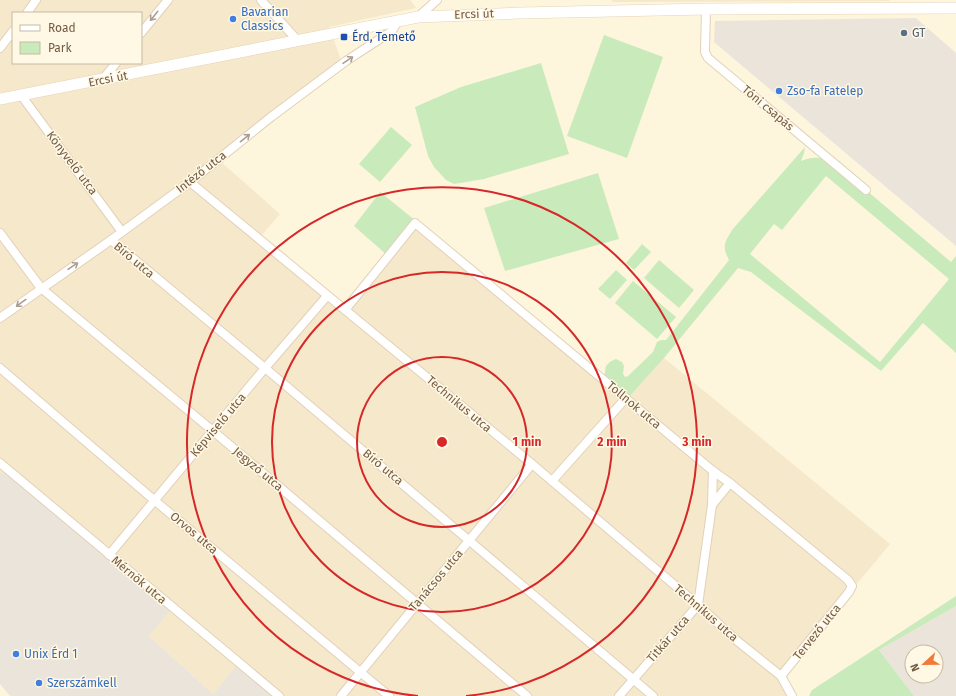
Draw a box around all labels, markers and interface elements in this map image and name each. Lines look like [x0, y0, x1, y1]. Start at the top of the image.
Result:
place label: Bavarian Classics [241, 5, 288, 33]
street label: Ercsi út [454, 6, 495, 22]
one-way arrow [150, 11, 159, 22]
legend [12, 12, 142, 64]
marker: Bavarian Classics [228, 14, 238, 24]
text: Road [48, 21, 76, 35]
place label: GT [912, 26, 926, 40]
marker: GT [899, 28, 909, 38]
place label: Érd, Temető [352, 29, 416, 44]
marker: Érd, Temető [339, 32, 349, 42]
text: Park [48, 41, 72, 55]
one-way arrow [342, 56, 353, 64]
street label: Ercsi út [87, 68, 130, 90]
street label: Tóni csapás [739, 82, 797, 134]
place label: Zso-fa Fatelep [787, 84, 863, 98]
marker: Zso-fa Fatelep [774, 86, 784, 96]
street label: Könyvelő utca [44, 128, 100, 198]
one-way arrow [239, 134, 250, 143]
street label: Intéző utca [173, 148, 229, 196]
street label: Bíró utca [111, 239, 157, 281]
one-way arrow [67, 262, 78, 270]
one-way arrow [15, 299, 26, 307]
street label: Technikus utca [424, 373, 494, 435]
street label: Tollnok utca [604, 378, 664, 432]
street label: Képviselő utca [187, 390, 249, 460]
centre of rings [435, 435, 449, 449]
text: 1 min [513, 435, 541, 449]
text: 2 min [597, 435, 627, 449]
text: 3 min [681, 435, 712, 449]
street label: Jegyző utca [230, 444, 286, 494]
street label: Bíró utca [360, 446, 406, 488]
street label: Orvos utca [167, 509, 221, 557]
street label: Tanácsos utca [406, 546, 466, 614]
street label: Mérnök utca [109, 553, 169, 607]
street label: Technikus utca [671, 581, 741, 645]
street label: Tervező utca [790, 601, 844, 663]
street label: Titkár utca [644, 613, 692, 665]
north arrow [904, 644, 944, 684]
place label: Unix Érd 1 [24, 646, 77, 661]
marker: Unix Érd 1 [11, 649, 21, 659]
text: N [908, 662, 923, 673]
place label: Szerszámkell [47, 676, 117, 690]
marker: Szerszámkell [34, 678, 44, 688]

